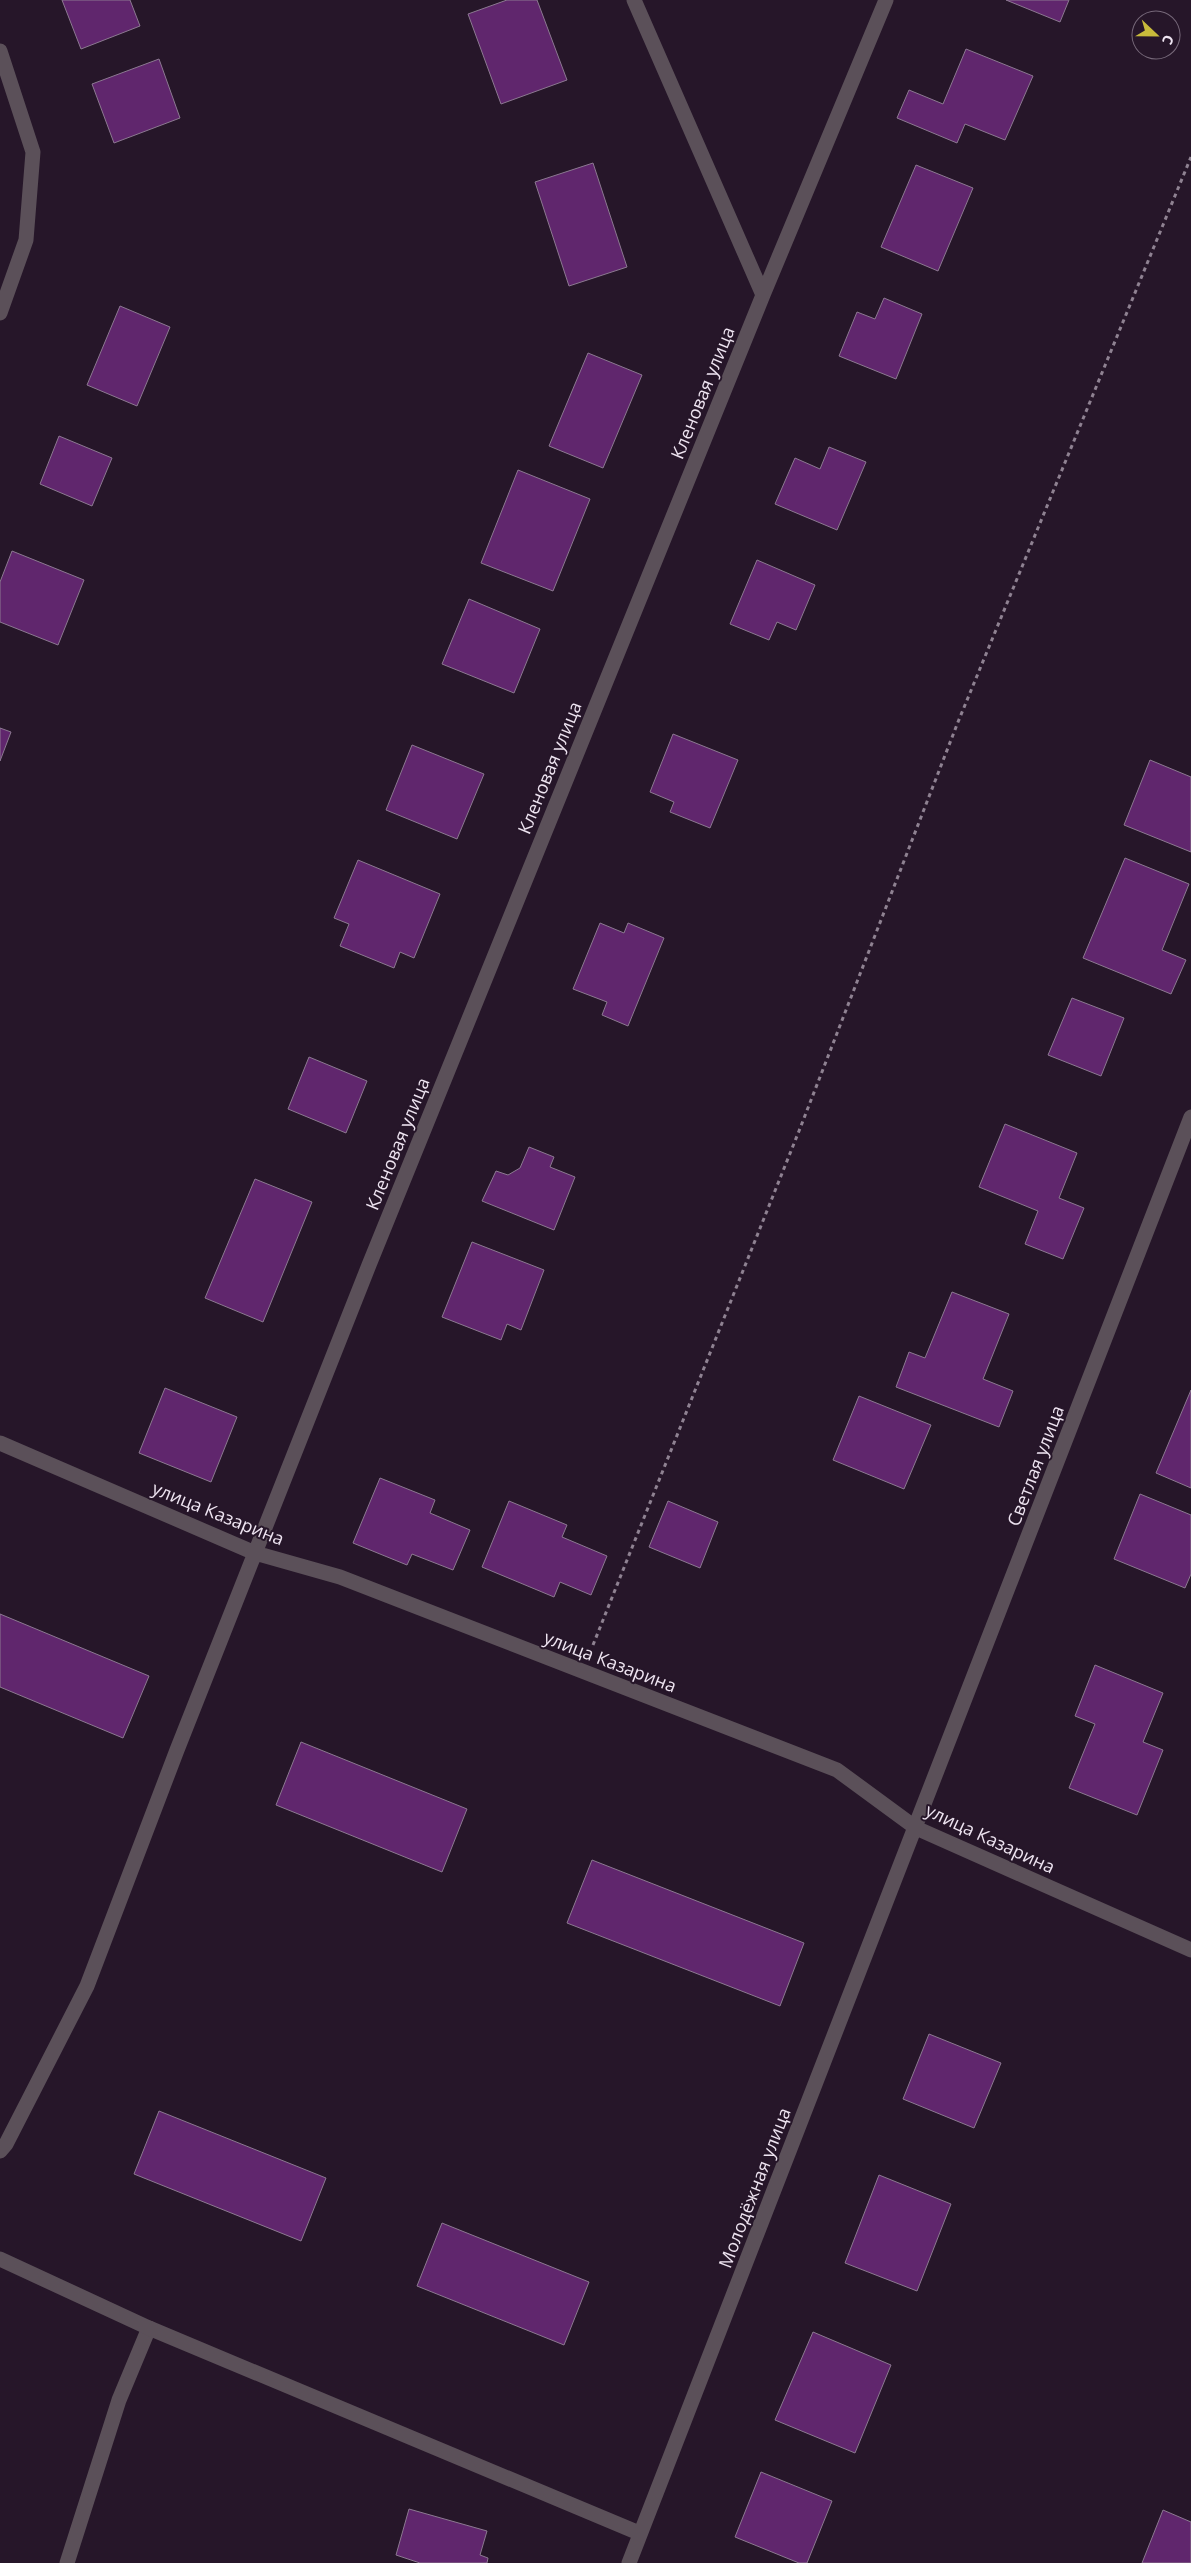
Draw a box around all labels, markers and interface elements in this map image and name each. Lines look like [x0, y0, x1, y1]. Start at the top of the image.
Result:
north arrow [1131, 10, 1181, 60]
text: С [1158, 32, 1179, 48]
street label: Кленовая улица [665, 323, 740, 462]
street label: Кленовая улица [512, 698, 587, 837]
street label: Кленовая улица [360, 1074, 435, 1213]
street label: Светлая улица [1001, 1402, 1069, 1529]
street label: улица Казарина [149, 1476, 288, 1550]
street label: улица Казарина [541, 1625, 680, 1697]
street label: улица Казарина [922, 1798, 1059, 1879]
street label: Молодёжная улица [712, 2104, 796, 2271]

